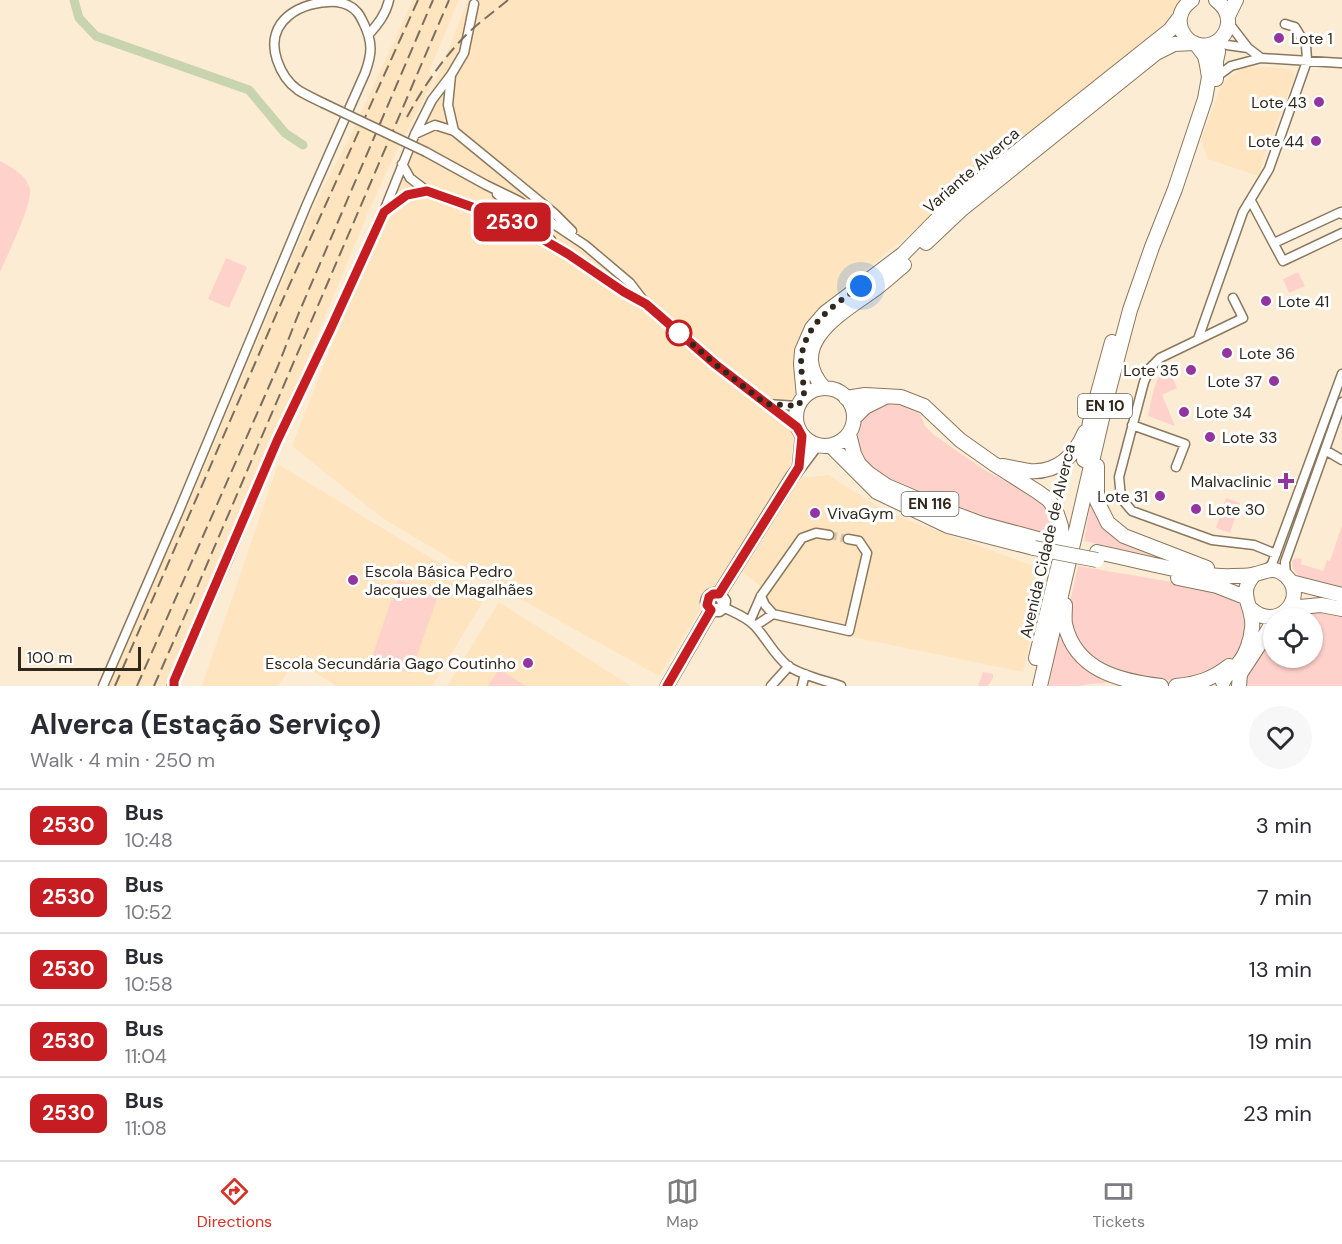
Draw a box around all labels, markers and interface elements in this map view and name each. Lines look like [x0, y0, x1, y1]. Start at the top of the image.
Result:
place label: Lote 1 [1291, 28, 1333, 49]
marker: Lote 1 [1272, 31, 1286, 45]
place label: Lote 43 [1251, 92, 1307, 113]
marker: Lote 43 [1312, 95, 1326, 109]
street label: Variante Alverca [919, 123, 1024, 218]
place label: Lote 44 [1248, 131, 1304, 152]
marker: Lote 44 [1309, 134, 1323, 148]
line badge: 2530 [470, 202, 554, 242]
text: 2530 [486, 208, 538, 236]
your location [846, 271, 876, 301]
place label: Lote 41 [1278, 291, 1329, 312]
marker: Lote 41 [1259, 294, 1273, 308]
unlabelled marker [666, 320, 692, 346]
place label: Lote 36 [1239, 343, 1295, 364]
marker: Lote 36 [1220, 346, 1234, 360]
place label: Lote 35 [1123, 360, 1179, 381]
marker: Lote 35 [1184, 363, 1198, 377]
place label: Lote 37 [1208, 371, 1262, 392]
marker: Lote 37 [1267, 374, 1281, 388]
road number: EN 10 [1078, 394, 1132, 418]
place label: Lote 34 [1196, 402, 1252, 423]
marker: Lote 34 [1177, 405, 1191, 419]
place label: Lote 33 [1222, 427, 1278, 448]
marker: Lote 33 [1203, 430, 1217, 444]
street label: Avenida Cidade de Alverca [1015, 442, 1080, 640]
place label: Malvaclinic [1191, 471, 1272, 492]
marker: Malvaclinic [1277, 472, 1295, 490]
place label: Lote 31 [1097, 486, 1148, 507]
marker: Lote 31 [1153, 489, 1167, 503]
road number: EN 116 [902, 492, 958, 516]
place label: Lote 30 [1208, 499, 1265, 520]
marker: Lote 30 [1189, 502, 1203, 516]
place label: VivaGym [827, 503, 894, 524]
marker: VivaGym [808, 506, 822, 520]
place label: Escola Básica Pedro Jacques de Magalhães [365, 561, 533, 600]
marker: Escola Básica Pedro Jacques de Magalhães [346, 573, 360, 587]
map controls [1263, 608, 1323, 668]
button: locate [1263, 608, 1323, 668]
scale bar [18, 644, 141, 672]
text: 100 m [27, 647, 72, 668]
place label: Escola Secundária Gago Coutinho [265, 653, 516, 674]
marker: Escola Secundária Gago Coutinho [521, 656, 535, 670]
text: Alverca (Estação Serviço) [30, 706, 381, 743]
button: heart [1249, 706, 1312, 769]
text: Walk · 4 min · 250 m [30, 747, 215, 773]
text: Bus [125, 798, 164, 827]
text: 2530 [42, 811, 95, 839]
text: 3 min [1256, 811, 1312, 840]
text: 10:48 [125, 827, 173, 853]
text: Bus [125, 870, 164, 899]
text: 2530 [42, 883, 95, 911]
text: 7 min [1257, 883, 1312, 912]
text: 10:52 [125, 899, 172, 925]
text: Bus [125, 942, 164, 971]
text: 2530 [42, 955, 95, 983]
text: 13 min [1249, 955, 1312, 984]
text: 10:58 [125, 971, 173, 997]
text: Bus [125, 1014, 164, 1043]
text: 2530 [42, 1027, 95, 1055]
text: 19 min [1248, 1027, 1312, 1056]
text: 11:04 [125, 1043, 167, 1069]
text: Bus [125, 1086, 164, 1115]
text: 2530 [42, 1099, 95, 1127]
text: 23 min [1243, 1099, 1312, 1128]
text: 11:08 [125, 1115, 167, 1141]
tab: Directions [197, 1175, 272, 1232]
tab: Map [666, 1175, 699, 1232]
tab: Tickets [1093, 1175, 1145, 1232]

